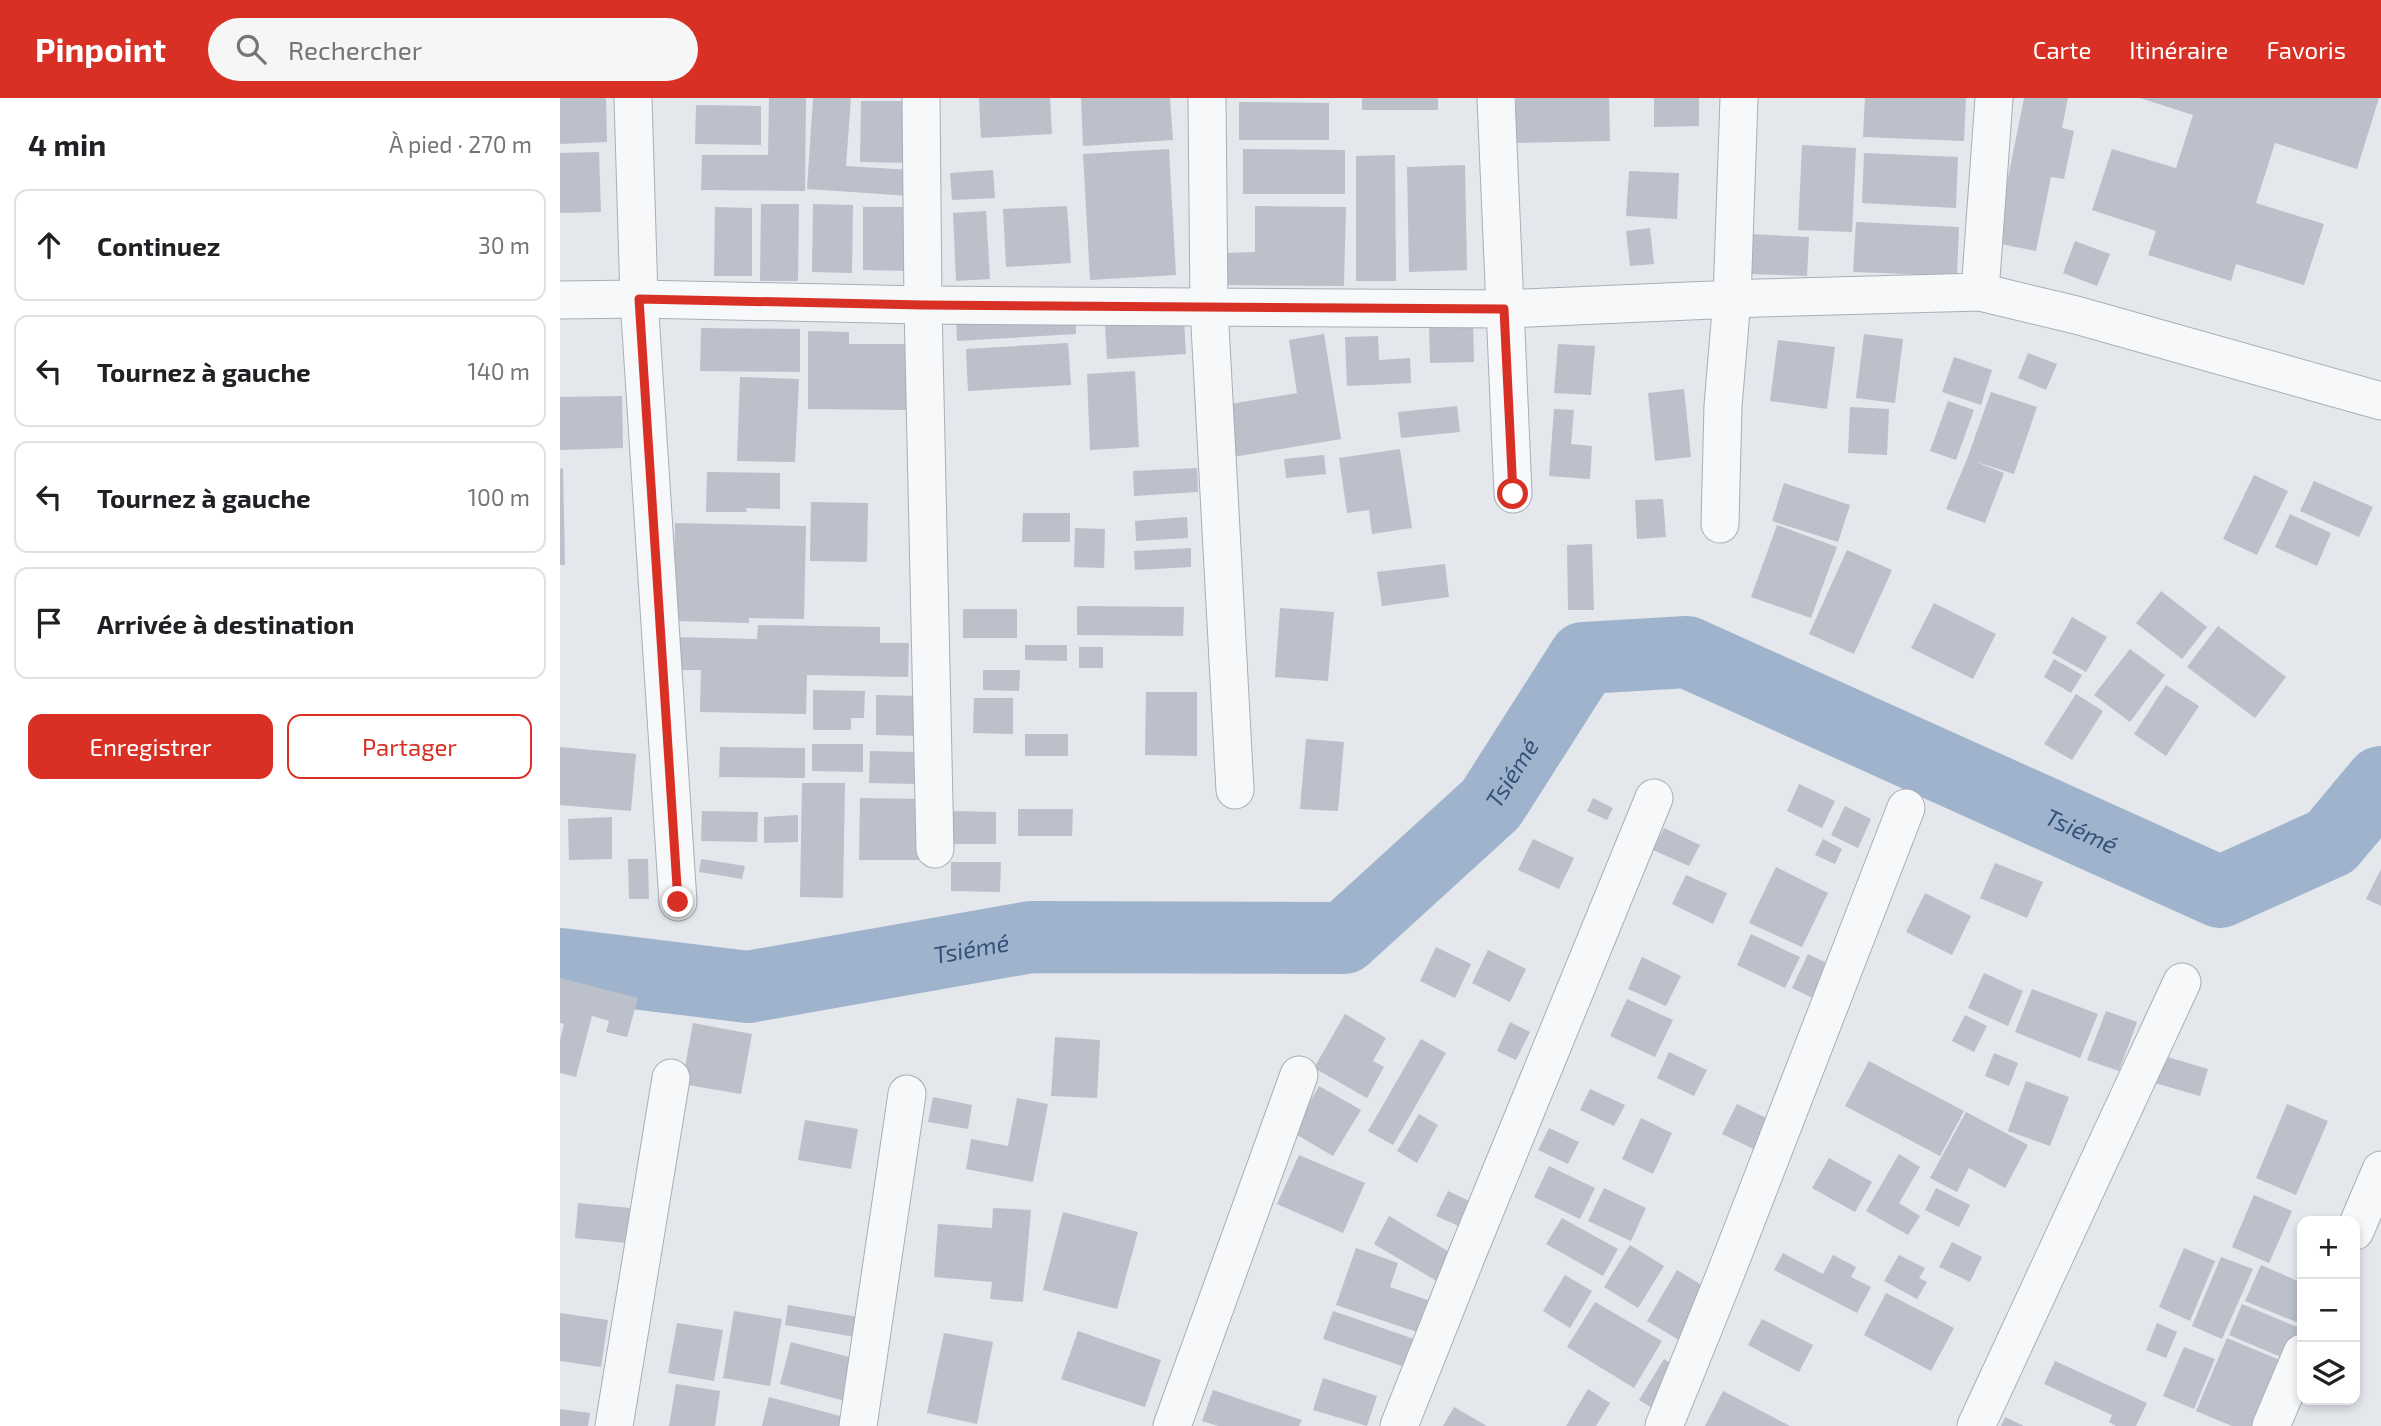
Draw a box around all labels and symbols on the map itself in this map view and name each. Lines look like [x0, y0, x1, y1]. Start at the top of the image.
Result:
route start [1497, 478, 1528, 509]
water label: Tsiémé [1478, 732, 1544, 812]
water label: Tsiémé [2041, 801, 2123, 859]
route end [662, 886, 693, 917]
water label: Tsiémé [931, 927, 1011, 968]

